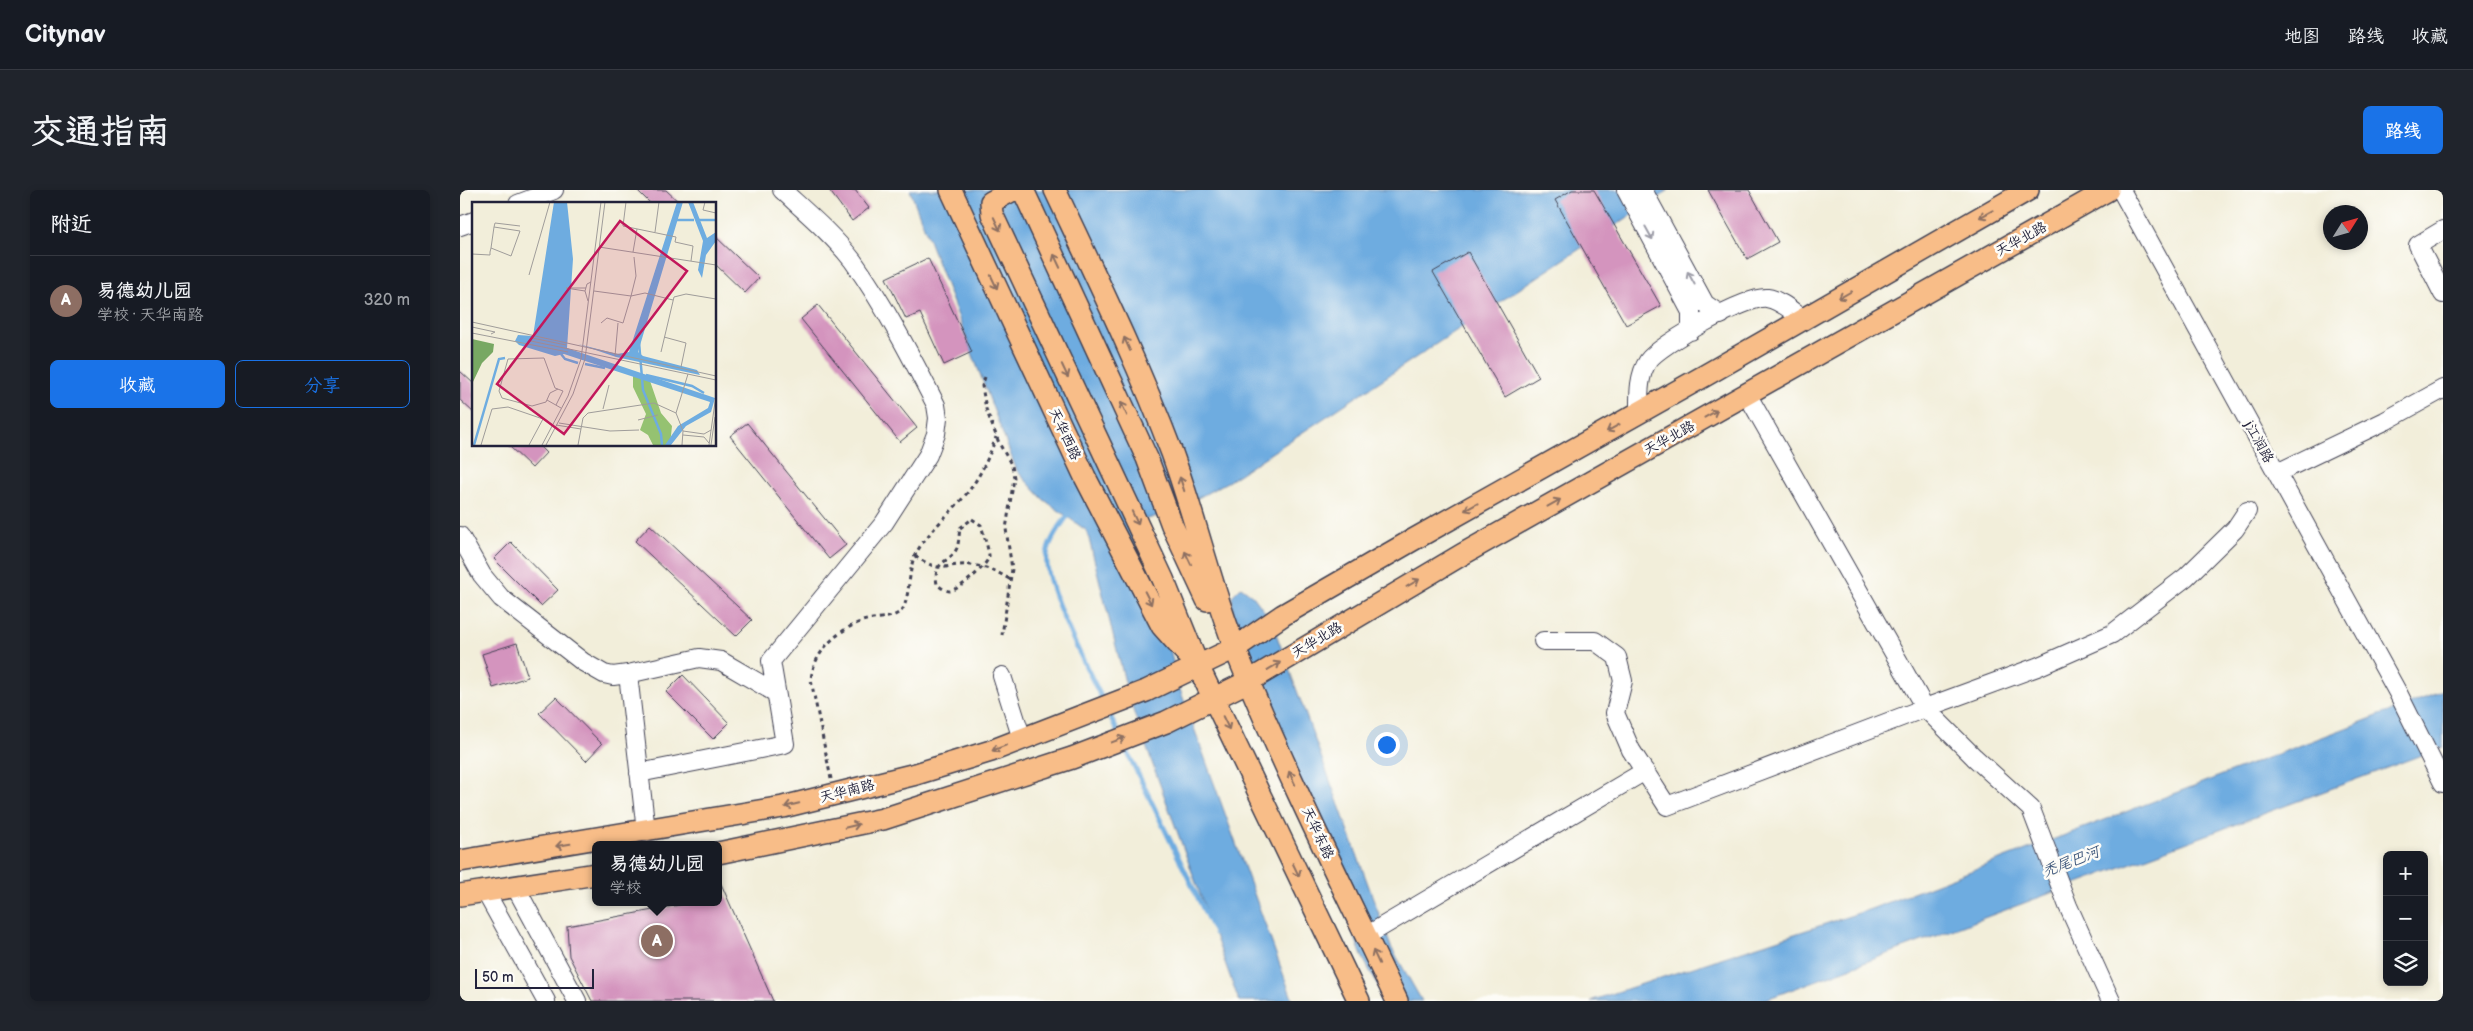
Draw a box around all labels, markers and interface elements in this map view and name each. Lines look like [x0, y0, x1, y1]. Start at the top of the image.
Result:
text: Citynav [25, 20, 106, 49]
text: 地图 [2284, 26, 2320, 47]
text: 路线 [2348, 26, 2384, 47]
text: 收藏 [2412, 26, 2448, 47]
button: 路线 [2363, 106, 2443, 154]
text: 交通指南 [30, 111, 170, 154]
inset map [472, 202, 716, 446]
north arrow [2323, 205, 2368, 250]
one-way arrow [1979, 209, 1993, 219]
text: 附近 [50, 212, 92, 237]
one-way arrow [993, 216, 1002, 231]
street label: 天华北路 [1992, 218, 2050, 260]
one-way arrow [1644, 225, 1654, 240]
one-way arrow [1051, 254, 1061, 269]
one-way arrow [1686, 271, 1695, 286]
one-way arrow [990, 274, 999, 289]
text: 易德幼儿园 [97, 280, 192, 303]
one-way arrow [1838, 290, 1852, 300]
text: A [61, 291, 71, 310]
text: 320 m [364, 291, 410, 310]
text: 学校 · 天华南路 [97, 306, 203, 325]
one-way arrow [1122, 337, 1132, 352]
button: 收藏 [50, 360, 225, 408]
button: 分享 [235, 360, 410, 408]
one-way arrow [1061, 363, 1070, 378]
one-way arrow [1119, 402, 1129, 417]
street label: 天华西路 [1045, 405, 1085, 463]
one-way arrow [1704, 409, 1718, 419]
street label: 天华北路 [1640, 417, 1698, 459]
street label: j江润路 [2240, 417, 2277, 466]
one-way arrow [1605, 423, 1620, 433]
one-way arrow [1176, 476, 1186, 492]
one-way arrow [1547, 497, 1561, 507]
one-way arrow [1465, 503, 1479, 513]
one-way arrow [1130, 510, 1140, 525]
one-way arrow [1183, 551, 1192, 566]
one-way arrow [1406, 578, 1420, 588]
one-way arrow [1144, 590, 1153, 605]
street label: 天华北路 [1289, 618, 1345, 662]
one-way arrow [1266, 661, 1280, 671]
one-way arrow [1221, 715, 1231, 730]
your location [1374, 732, 1400, 758]
one-way arrow [1110, 735, 1125, 745]
one-way arrow [992, 743, 1007, 753]
one-way arrow [1287, 771, 1296, 786]
street label: 天华南路 [818, 776, 876, 806]
one-way arrow [785, 801, 801, 810]
street label: 天华东路 [1298, 804, 1338, 862]
one-way arrow [843, 821, 859, 830]
one-way arrow [555, 840, 571, 850]
popup [592, 841, 722, 906]
water label: 秃尾巴河 [2040, 841, 2105, 882]
map controls [2383, 851, 2428, 986]
button: + [2383, 851, 2428, 896]
text: 易德幼儿园 [609, 853, 705, 876]
one-way arrow [1292, 862, 1301, 877]
text: 学校 [609, 879, 642, 898]
button: − [2383, 896, 2428, 941]
pin: A [641, 922, 673, 960]
button: layers [2383, 941, 2428, 986]
one-way arrow [1371, 950, 1381, 965]
scale bar [475, 966, 594, 989]
text: 50 m [482, 969, 514, 986]

